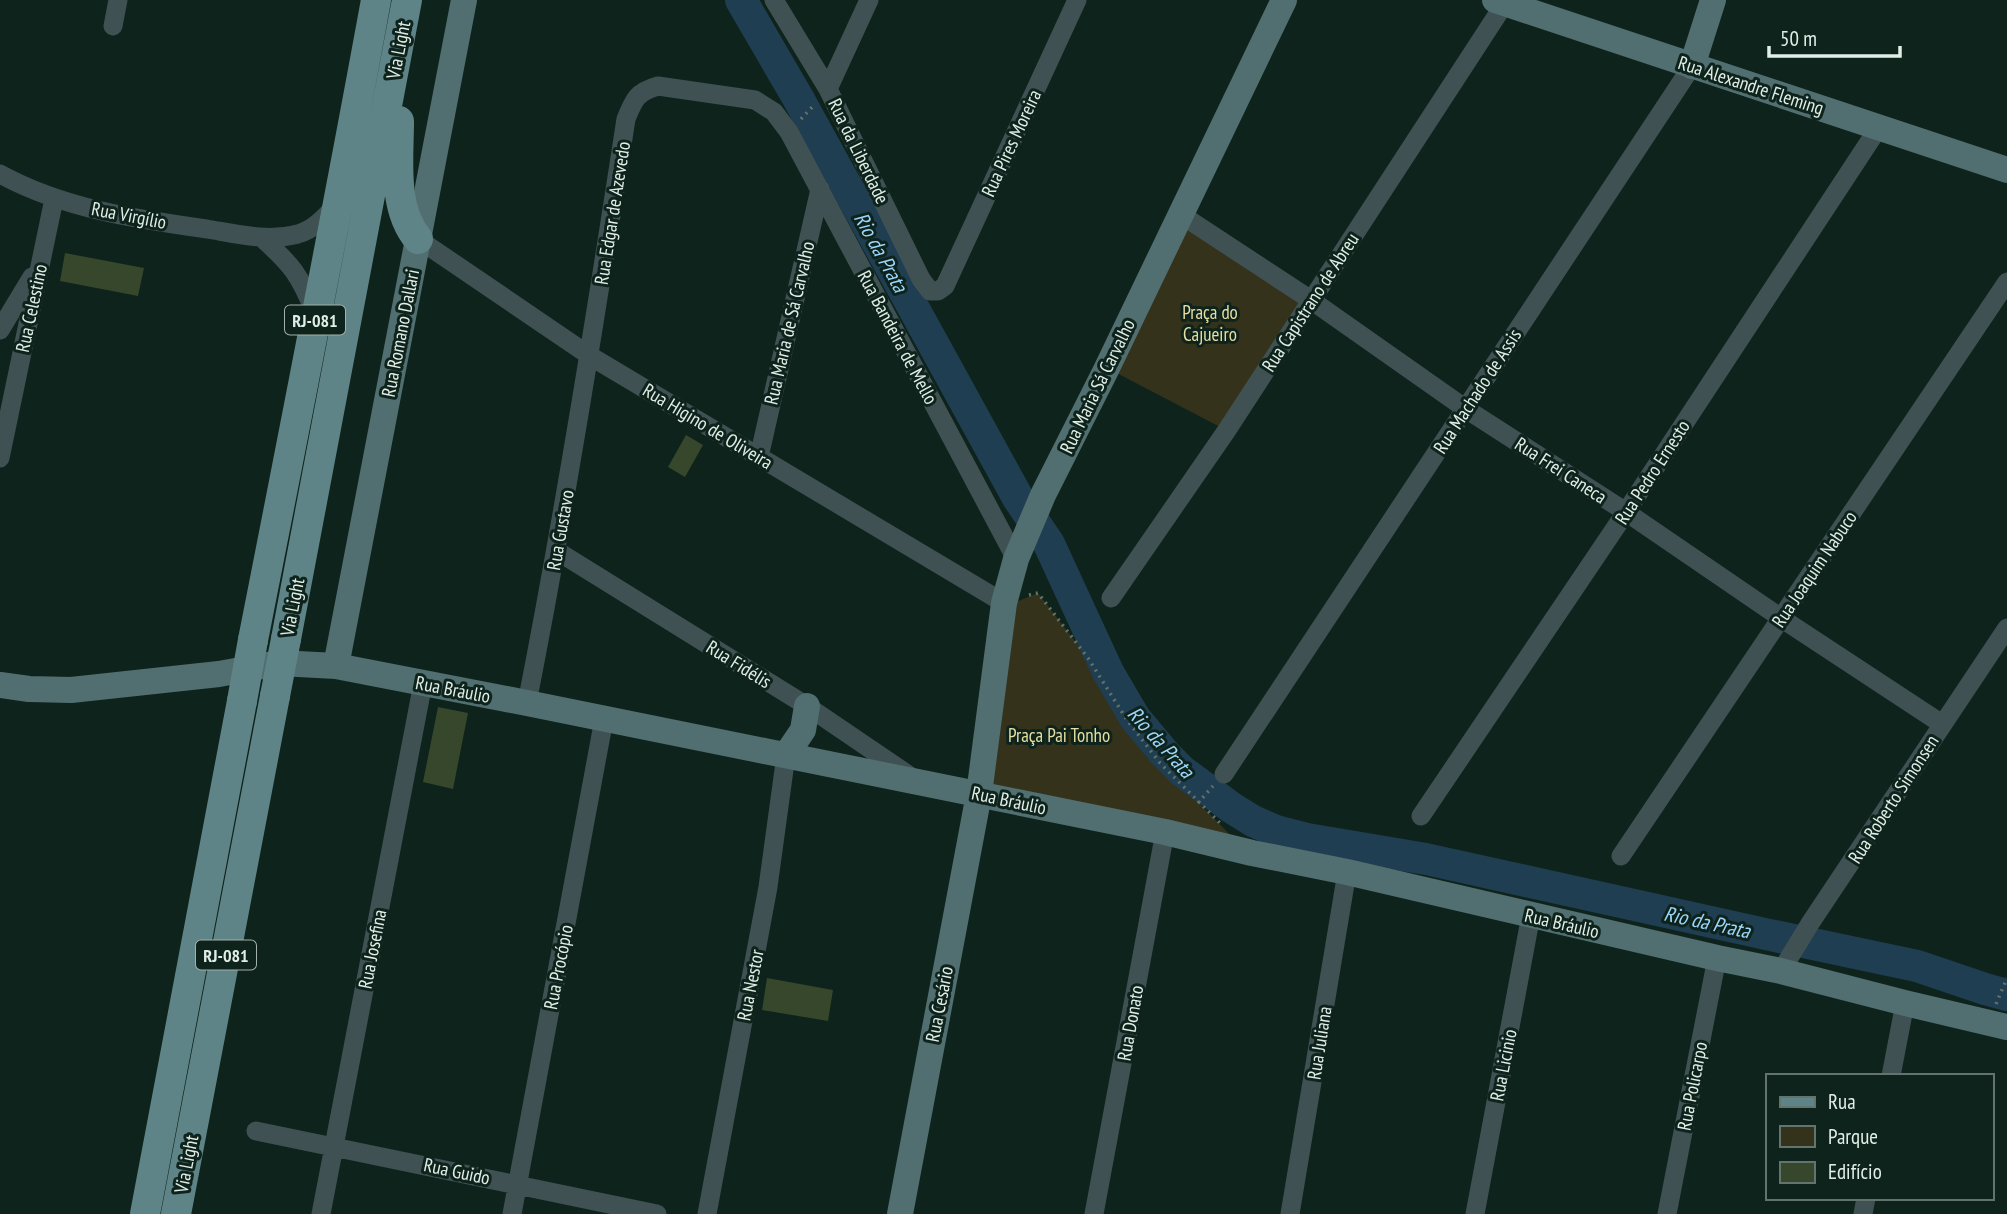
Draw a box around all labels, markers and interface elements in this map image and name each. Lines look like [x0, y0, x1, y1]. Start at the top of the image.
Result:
scale bar [1769, 14, 1900, 58]
street label: Via Light [380, 18, 415, 82]
text: 50 m [1780, 25, 1817, 52]
street label: Rua Alexandre Fleming [1675, 50, 1827, 120]
street label: Rua Pires Moreira [976, 86, 1046, 200]
street label: Rua da Liberdade [823, 94, 895, 208]
street label: Rua Edgar de Azevedo [589, 140, 635, 286]
street label: Rua Virgílio [90, 196, 168, 234]
water label: Rio da Prata [848, 207, 915, 298]
street label: Rua Capistrano de Abreu [1256, 228, 1364, 376]
street label: Rua Maria de Sá Carvalho [759, 239, 819, 407]
street label: Rua Celestino [10, 262, 52, 354]
street label: Rua Bandeira de Mello [853, 266, 943, 408]
street label: Rua Romano Dallari [376, 267, 424, 399]
park label: Praça do Cajueiro [1182, 300, 1238, 346]
road number: RJ-081 [285, 306, 345, 334]
street label: Rua Maria Sá Carvalho [1054, 315, 1140, 457]
street label: Rua Machado de Assis [1428, 324, 1526, 458]
street label: Rua Higino de Oliveira [639, 378, 777, 474]
street label: Rua Pedro Ernesto [1609, 415, 1695, 529]
street label: Rua Frei Caneca [1511, 431, 1611, 509]
street label: Rua Gustavo [541, 488, 579, 572]
street label: Rua Joaquim Nabuco [1766, 506, 1862, 632]
street label: Via Light [274, 575, 309, 639]
street label: Rua Fidélis [702, 635, 776, 693]
street label: Rua Bráulio [414, 670, 492, 708]
water label: Rio da Prata [1122, 701, 1201, 785]
park label: Praça Pai Tonho [1008, 723, 1110, 747]
street label: Rua Roberto Simonsen [1843, 730, 1943, 868]
street label: Rua Bráulio [969, 780, 1049, 820]
water label: Rio da Prata [1661, 900, 1754, 945]
street label: Rua Bráulio [1522, 903, 1602, 943]
street label: Rua Josefina [353, 907, 391, 991]
street label: Rua Procópio [538, 923, 578, 1011]
road number: RJ-081 [196, 940, 256, 970]
street label: Rua Nestor [731, 947, 769, 1023]
street label: Rua Cesário [920, 964, 958, 1044]
street label: Rua Donato [1112, 983, 1148, 1063]
street label: Rua Juliana [1301, 1005, 1337, 1081]
street label: Rua Licinio [1484, 1027, 1522, 1103]
street label: Rua Policarpo [1672, 1040, 1712, 1132]
legend [1766, 1074, 1993, 1200]
text: Rua [1828, 1088, 1856, 1115]
text: Parque [1828, 1123, 1878, 1150]
street label: Via Light [168, 1132, 203, 1196]
street label: Rua Guido [422, 1152, 492, 1190]
text: Edifício [1828, 1158, 1882, 1185]

